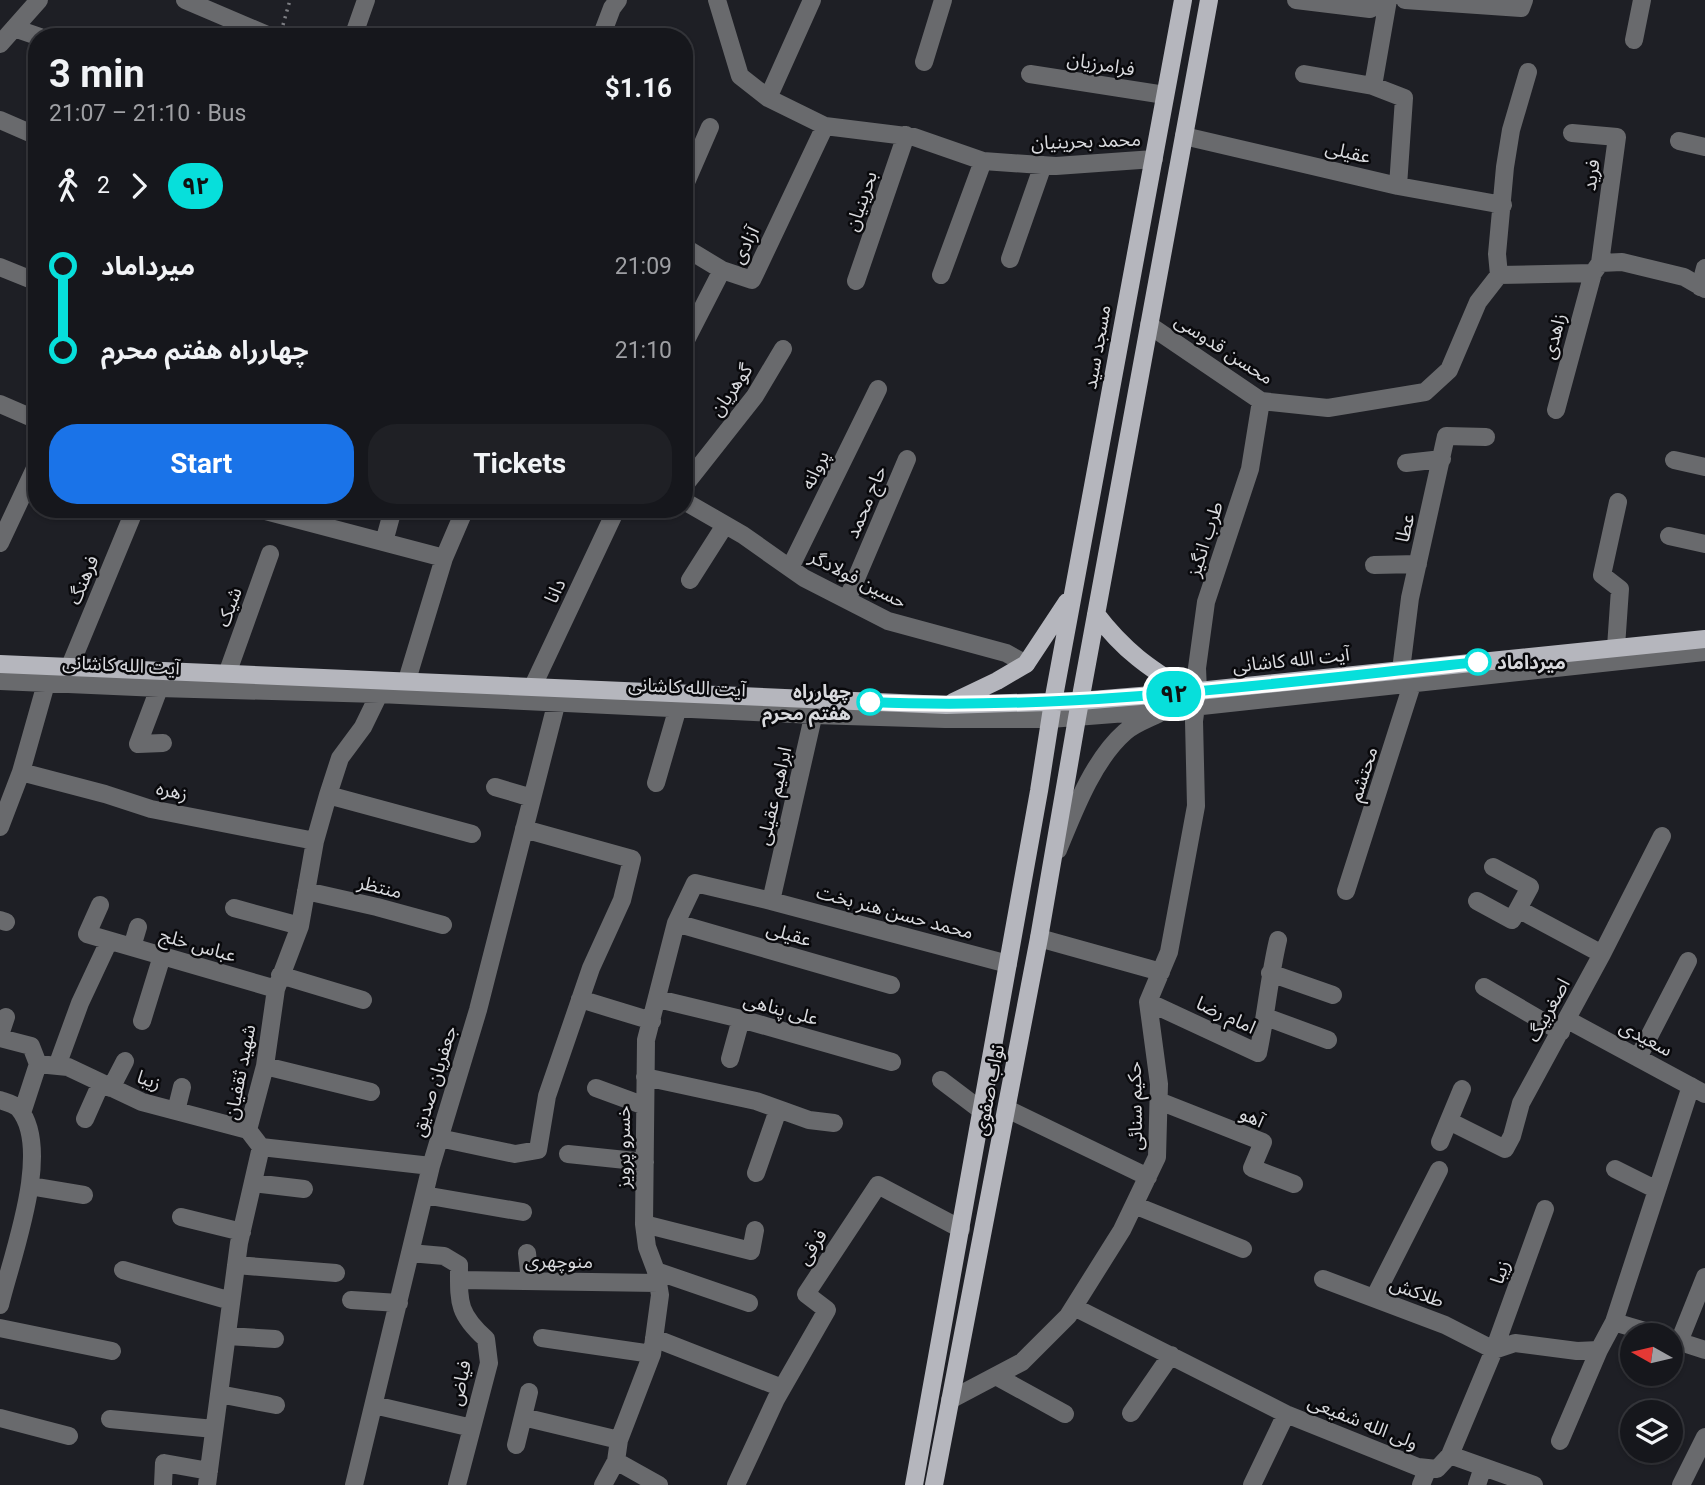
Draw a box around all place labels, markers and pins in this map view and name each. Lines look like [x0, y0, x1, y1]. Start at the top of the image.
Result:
marker: میرداماد [1465, 649, 1491, 675]
place label: میرداماد [1497, 651, 1566, 674]
place label: چهارراه هفتم محرم [762, 680, 851, 728]
marker: چهارراه هفتم محرم [857, 689, 883, 715]

